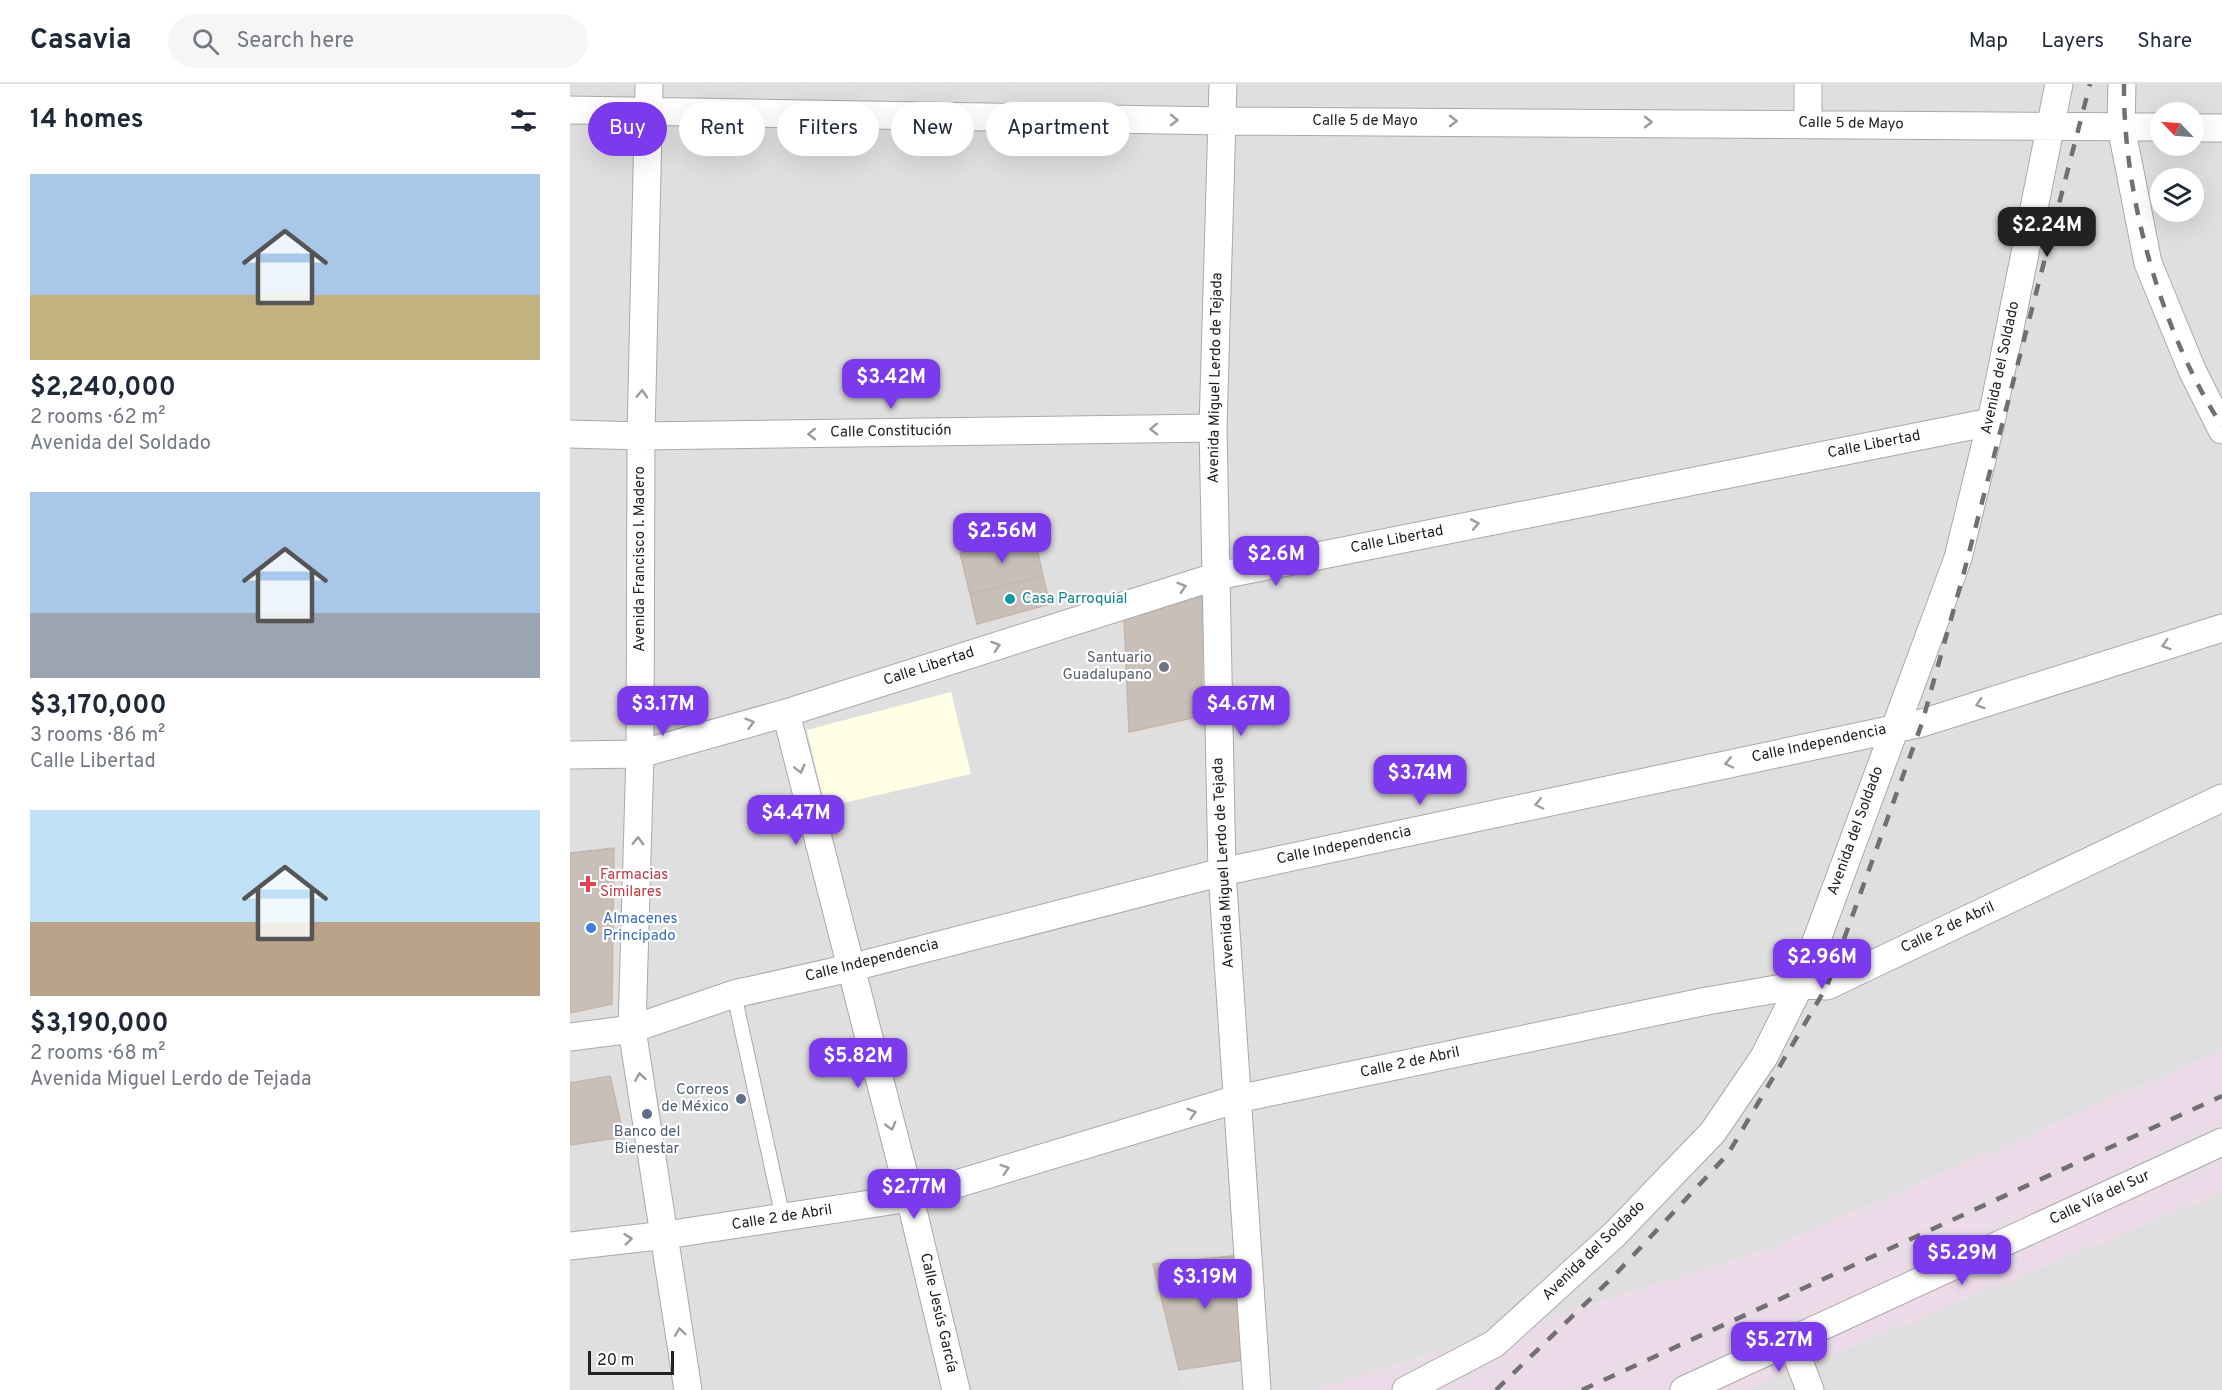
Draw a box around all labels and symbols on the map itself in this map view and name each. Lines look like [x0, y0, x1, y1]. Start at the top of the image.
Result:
north arrow [2150, 102, 2204, 156]
street label: Calle 5 de Mayo [1312, 112, 1418, 131]
one-way arrow [1170, 113, 1179, 126]
street label: Calle 5 de Mayo [1798, 114, 1904, 134]
one-way arrow [1449, 115, 1458, 127]
one-way arrow [1644, 116, 1653, 128]
pin: $2.24M [1998, 207, 2096, 258]
street label: Avenida Miguel Lerdo de Tejada [1205, 272, 1227, 484]
street label: Avenida del Soldado [1978, 300, 2024, 436]
pin: $3.42M [842, 359, 940, 410]
one-way arrow [635, 389, 648, 398]
street label: Calle Constitución [830, 421, 952, 443]
one-way arrow [1150, 423, 1159, 435]
one-way arrow [808, 427, 817, 440]
street label: Calle Libertad [1826, 427, 1922, 463]
street label: Avenida Francisco I. Madero [631, 466, 650, 652]
pin: $2.56M [953, 513, 1051, 564]
one-way arrow [1470, 519, 1480, 532]
street label: Calle Libertad [1349, 522, 1445, 558]
pin: $2.6M [1234, 536, 1318, 587]
one-way arrow [1176, 582, 1187, 594]
place label: Casa Parroquial [1022, 590, 1127, 609]
marker: Casa Parroquial [1003, 592, 1017, 606]
one-way arrow [2161, 638, 2172, 651]
one-way arrow [990, 641, 1001, 653]
street label: Calle Libertad [881, 643, 977, 691]
place label: Santuario Guadalupano [1062, 649, 1152, 685]
marker: Santuario Guadalupano [1157, 660, 1171, 674]
pin: $3.17M [614, 686, 712, 737]
pin: $4.67M [1192, 686, 1290, 737]
one-way arrow [1975, 697, 1986, 709]
one-way arrow [744, 718, 755, 730]
street label: Calle Independencia [1750, 720, 1888, 768]
pin: $3.74M [1371, 755, 1469, 806]
one-way arrow [1725, 756, 1735, 769]
street label: Avenida Miguel Lerdo de Tejada [1209, 757, 1239, 969]
one-way arrow [793, 764, 806, 774]
street label: Avenida del Soldado [1824, 764, 1888, 898]
pin: $4.47M [747, 795, 845, 846]
one-way arrow [1534, 797, 1544, 810]
street label: Calle Independencia [1275, 822, 1413, 870]
one-way arrow [631, 836, 644, 845]
place label: Farmacias Similares [600, 866, 668, 902]
marker: Farmacias Similares [581, 877, 595, 891]
street label: Calle 2 de Abril [1898, 898, 1998, 958]
place label: Almacenes Principado [603, 910, 677, 946]
marker: Almacenes Principado [584, 921, 598, 935]
street label: Calle Independencia [803, 935, 941, 987]
pin: $2.96M [1773, 939, 1871, 990]
pin: $5.82M [809, 1038, 907, 1089]
street label: Calle 2 de Abril [1359, 1043, 1461, 1083]
one-way arrow [635, 1072, 647, 1082]
place label: Correos de México [661, 1081, 729, 1117]
marker: Correos de México [734, 1092, 748, 1106]
marker: Banco del Bienestar [640, 1107, 654, 1121]
one-way arrow [1186, 1108, 1196, 1120]
one-way arrow [884, 1121, 897, 1131]
place label: Banco del Bienestar [614, 1123, 680, 1159]
one-way arrow [999, 1164, 1010, 1176]
street label: Calle Vía del Sur [2047, 1166, 2153, 1230]
pin: $2.77M [865, 1169, 963, 1220]
street label: Avenida del Soldado [1539, 1197, 1649, 1305]
street label: Calle 2 de Abril [731, 1201, 833, 1235]
one-way arrow [624, 1233, 633, 1246]
pin: $5.29M [1913, 1235, 2011, 1286]
street label: Calle Jesús García [915, 1251, 961, 1375]
pin: $3.19M [1156, 1259, 1254, 1310]
pin: $5.27M [1730, 1322, 1828, 1373]
one-way arrow [674, 1327, 686, 1337]
scale bar [588, 1348, 674, 1376]

